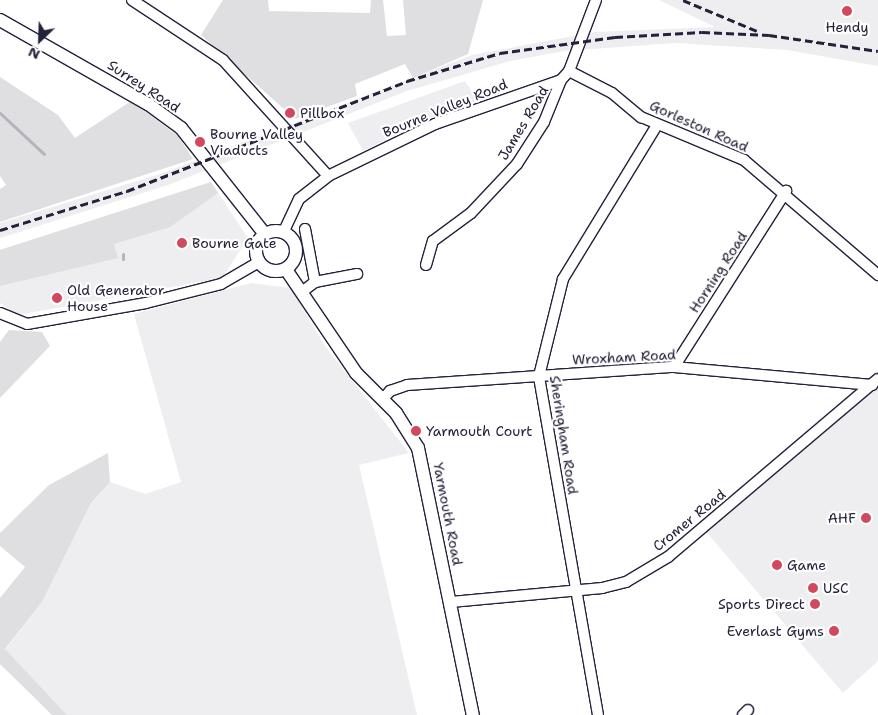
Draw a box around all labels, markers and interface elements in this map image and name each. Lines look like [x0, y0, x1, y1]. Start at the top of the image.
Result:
marker: Hendy [841, 5, 853, 17]
north arrow [15, 15, 65, 65]
place label: Hendy [825, 19, 869, 35]
text: N [25, 43, 43, 64]
street label: Surrey Road [105, 56, 183, 116]
street label: Bourne Valley Road [380, 75, 510, 141]
street label: James Road [494, 83, 552, 163]
street label: Gorleston Road [647, 97, 751, 155]
place label: Pillbox [300, 105, 344, 121]
marker: Pillbox [284, 107, 296, 119]
place label: Bourne Valley Viaducts [210, 126, 303, 158]
marker: Bourne Valley Viaducts [194, 136, 206, 148]
street label: Horning Road [685, 228, 751, 316]
place label: Bourne Gate [192, 235, 277, 251]
marker: Bourne Gate [176, 237, 188, 249]
place label: Old Generator House [67, 282, 164, 314]
marker: Old Generator House [51, 292, 63, 304]
street label: Wroxham Road [572, 346, 676, 368]
street label: Sheringham Road [546, 374, 582, 496]
place label: Yarmouth Court [426, 423, 532, 439]
marker: Yarmouth Court [410, 425, 422, 437]
street label: Yarmouth Road [430, 461, 466, 567]
street label: Cromer Road [649, 486, 729, 554]
place label: AHF [828, 510, 856, 526]
marker: AHF [860, 512, 872, 524]
place label: Game [787, 557, 826, 573]
marker: Game [771, 559, 783, 571]
place label: USC [823, 580, 849, 596]
marker: USC [807, 582, 819, 594]
place label: Sports Direct [718, 596, 805, 612]
marker: Sports Direct [809, 598, 821, 610]
place label: Everlast Gyms [727, 623, 824, 639]
marker: Everlast Gyms [828, 625, 840, 637]

